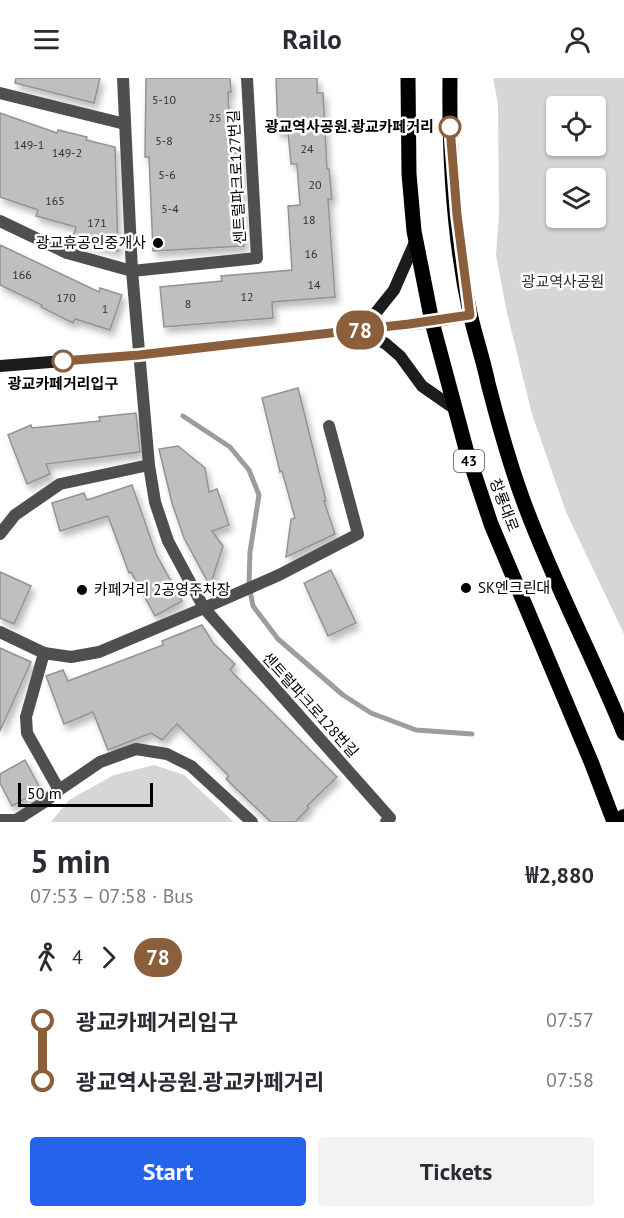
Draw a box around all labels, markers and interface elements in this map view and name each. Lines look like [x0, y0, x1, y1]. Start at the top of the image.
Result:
text: Railo [282, 22, 342, 56]
icon: menu [30, 23, 63, 56]
icon: person [561, 23, 594, 56]
house number: 5-10 [152, 92, 176, 107]
map controls [546, 96, 606, 228]
button: locate [546, 96, 606, 156]
street label: 센트럴파크로127번길 [223, 109, 250, 245]
house number: 25 [208, 110, 222, 125]
marker: 광교역사공원.광교카페거리 [439, 116, 461, 138]
place label: 광교역사공원.광교카페거리 [265, 117, 434, 136]
house number: 5-8 [155, 133, 173, 148]
house number: 149-1 [14, 137, 44, 152]
house number: 24 [300, 141, 314, 156]
house number: 149-2 [52, 145, 82, 160]
house number: 5-6 [158, 167, 176, 182]
button: layers [546, 168, 606, 228]
house number: 20 [308, 177, 322, 192]
house number: 165 [45, 193, 65, 208]
house number: 5-4 [161, 201, 179, 216]
house number: 18 [302, 212, 316, 227]
house number: 171 [87, 215, 107, 230]
place label: 광교휴공인중개사 [36, 233, 146, 252]
marker: 광교휴공인중개사 [151, 236, 165, 250]
house number: 16 [304, 246, 318, 261]
house number: 166 [12, 267, 32, 282]
park label: 광교역사공원 [522, 272, 604, 291]
house number: 14 [307, 277, 321, 292]
house number: 12 [240, 289, 254, 304]
house number: 170 [56, 290, 76, 305]
house number: 8 [185, 296, 191, 311]
house number: 1 [102, 301, 108, 316]
line badge: 78 [333, 310, 387, 350]
text: 78 [348, 317, 372, 344]
marker: 광교카페거리입구 [52, 350, 74, 372]
place label: 광교카페거리입구 [8, 374, 118, 393]
road number: 43 [454, 450, 484, 472]
street label: 창룡대로 [486, 476, 523, 534]
place label: SK엔크린대 [478, 578, 550, 597]
place label: 카페거리 2공영주차장 [94, 580, 231, 599]
marker: SK엔크린대 [459, 581, 473, 595]
marker: 카페거리 2공영주차장 [75, 583, 89, 597]
street label: 센트럴파크로128번길 [258, 648, 363, 761]
scale bar [18, 780, 153, 808]
text: 50 m [27, 783, 62, 803]
text: 5 min [30, 839, 111, 882]
text: ₩2,880 [526, 861, 594, 889]
text: 07:53 – 07:58 · Bus [30, 883, 194, 909]
icon: walk [30, 941, 63, 974]
icon: forward [92, 941, 125, 974]
text: 4 [72, 944, 83, 970]
text: 78 [146, 944, 170, 971]
text: 07:57 [546, 1007, 594, 1033]
text: 광교카페거리입구 [76, 1008, 238, 1036]
text: 07:58 [546, 1067, 594, 1093]
text: 광교역사공원.광교카페거리 [76, 1068, 324, 1096]
button: Start [30, 1137, 306, 1206]
button: Tickets [318, 1137, 594, 1206]

